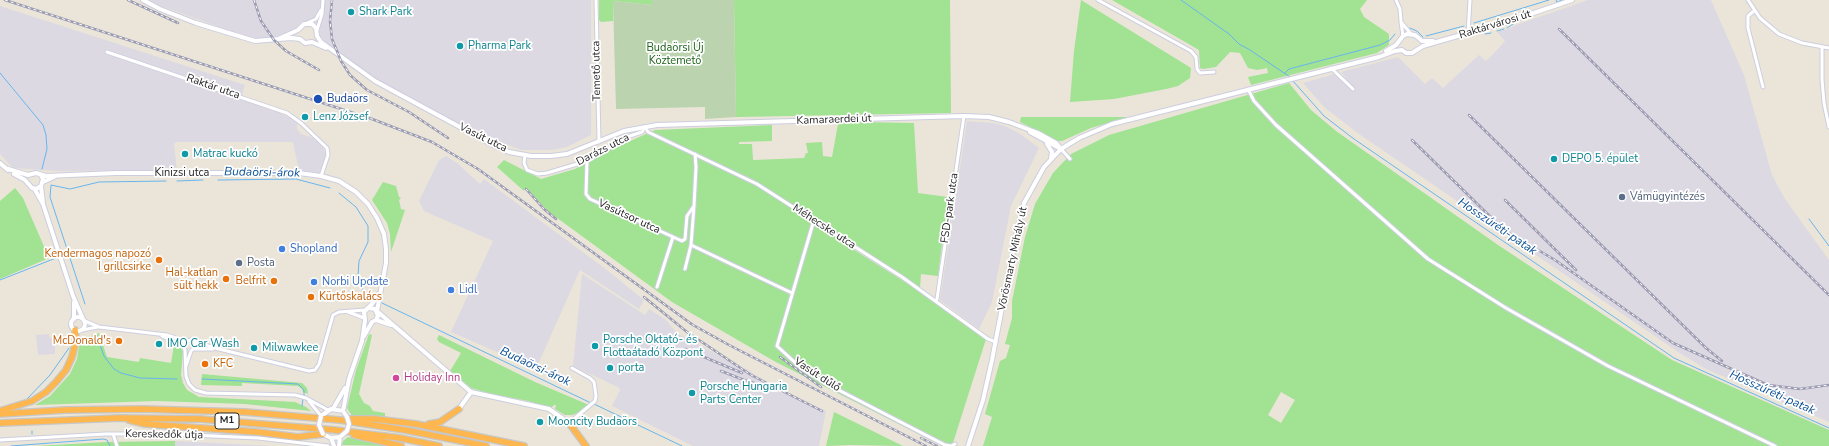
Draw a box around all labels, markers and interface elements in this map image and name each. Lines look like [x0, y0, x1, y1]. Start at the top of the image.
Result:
place label: Shark Park [359, 5, 412, 19]
marker: Shark Park [346, 7, 356, 17]
street label: Raktárvárosi út [1457, 8, 1533, 42]
place label: Pharma Park [468, 39, 531, 53]
marker: Pharma Park [455, 41, 465, 51]
street label: Temető utca [590, 41, 604, 101]
park label: Budaörsi Új Köztemető [646, 41, 704, 67]
street label: Raktár utca [184, 72, 242, 102]
place label: Budaörs [327, 92, 368, 106]
marker: Budaörs [312, 93, 324, 105]
place label: Lenz József [313, 110, 368, 124]
marker: Lenz József [300, 112, 310, 122]
street label: Kamaraerdei út [796, 112, 872, 128]
street label: Vasút utca [457, 121, 509, 155]
street label: Darázs utca [574, 131, 632, 169]
place label: Matrac kuckó [193, 147, 258, 161]
marker: Matrac kuckó [180, 149, 190, 159]
place label: DEPO 5. épület [1562, 152, 1638, 166]
marker: DEPO 5. épület [1549, 154, 1559, 164]
water label: Budaörsi-árok [224, 165, 300, 181]
street label: Kinizsi utca [155, 166, 209, 180]
street label: FSD-park utca [939, 172, 961, 244]
place label: Vámügyintézés [1630, 190, 1705, 204]
marker: Vámügyintézés [1617, 192, 1627, 202]
water label: Hosszúréti-patak [1455, 195, 1539, 259]
street label: Vasútsor utca [596, 197, 662, 237]
street label: Méhecske utca [790, 202, 858, 252]
street label: Vörösmarty Mihály út [996, 206, 1030, 312]
place label: Shopland [290, 242, 337, 256]
marker: Shopland [277, 244, 287, 254]
place label: Kendermagos napozó I grillcsirke [44, 247, 151, 273]
marker: Kendermagos napozó I grillcsirke [154, 255, 164, 265]
place label: Posta [247, 256, 275, 270]
marker: Posta [234, 258, 244, 268]
place label: Hal-katlan sült hekk [166, 266, 218, 292]
marker: Hal-katlan sült hekk [221, 274, 231, 284]
place label: Belfrit [236, 274, 266, 288]
place label: Norbi Update [322, 275, 388, 289]
marker: Belfrit [269, 276, 279, 286]
marker: Norbi Update [309, 277, 319, 287]
place label: Lidl [459, 283, 477, 297]
marker: Lidl [446, 285, 456, 295]
place label: Kürtőskalács [319, 290, 382, 304]
marker: Kürtőskalács [306, 292, 316, 302]
place label: Porsche Oktató- és Flottaátadó Központ [603, 333, 703, 359]
place label: McDonald's [53, 334, 111, 348]
marker: McDonald's [114, 336, 124, 346]
place label: IMO Car Wash [167, 337, 239, 351]
marker: IMO Car Wash [154, 339, 164, 349]
place label: Milwawkee [262, 341, 318, 355]
marker: Porsche Oktató- és Flottaátadó Központ [590, 341, 600, 351]
marker: Milwawkee [249, 343, 259, 353]
water label: Budaörsi-árok [498, 344, 572, 390]
street label: Vasút dűlő [791, 355, 843, 395]
place label: KFC [213, 357, 233, 371]
marker: KFC [200, 359, 210, 369]
place label: porta [618, 361, 644, 375]
marker: porta [605, 363, 615, 373]
water label: Hosszúréti-patak [1727, 368, 1817, 418]
place label: Holiday Inn [404, 371, 460, 385]
marker: Holiday Inn [391, 373, 401, 383]
place label: Porsche Hungaria Parts Center [700, 380, 787, 406]
marker: Porsche Hungaria Parts Center [687, 388, 697, 398]
road number: M1 [215, 413, 239, 429]
place label: Mooncity Budaörs [548, 415, 637, 429]
marker: Mooncity Budaörs [535, 417, 545, 427]
street label: Kereskedők útja [125, 428, 203, 442]

